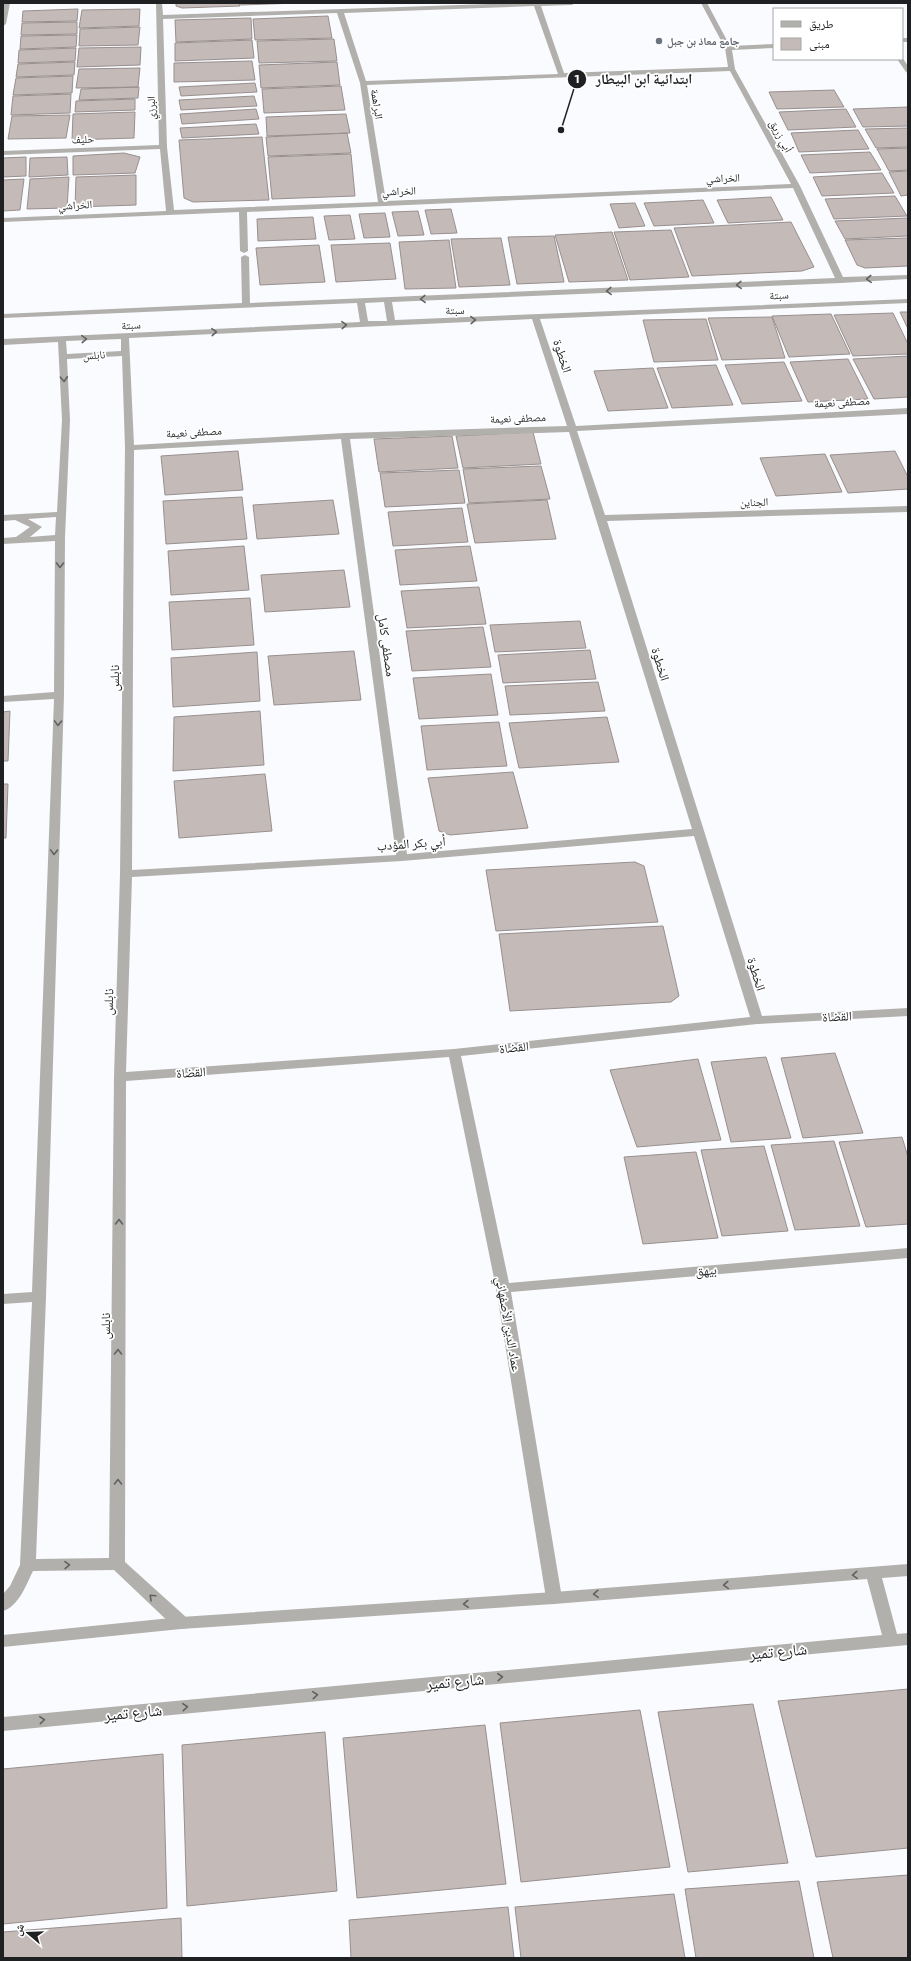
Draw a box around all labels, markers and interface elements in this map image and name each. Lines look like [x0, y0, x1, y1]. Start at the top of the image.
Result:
legend [773, 8, 903, 60]
text: طريق [809, 16, 834, 31]
place label: جامع معاذ بن جبل [667, 34, 740, 49]
marker: جامع معاذ بن جبل [654, 36, 664, 46]
text: مبنى [809, 36, 830, 51]
callout: ابتدائية ابن البيطار [567, 66, 700, 92]
text: ابتدائية ابن البيطار [595, 70, 692, 88]
text: 1 [574, 71, 580, 85]
street label: البراهمة [368, 88, 386, 120]
street label: البرزي [144, 96, 160, 120]
street label: أبي زريق [765, 117, 796, 156]
street label: حليف [71, 132, 95, 146]
street label: الخراشي [706, 170, 740, 187]
street label: الخراشي [382, 183, 416, 200]
street label: الخراشي [58, 197, 93, 215]
one-way arrow [866, 275, 872, 284]
one-way arrow [736, 281, 742, 289]
one-way arrow [606, 286, 612, 295]
street label: سبتة [769, 288, 789, 302]
one-way arrow [420, 294, 426, 303]
street label: سبتة [445, 303, 465, 317]
one-way arrow [470, 316, 476, 324]
street label: سبتة [121, 318, 141, 332]
one-way arrow [341, 321, 347, 329]
one-way arrow [211, 327, 217, 336]
one-way arrow [81, 334, 87, 343]
street label: الخطوة [549, 337, 576, 375]
street label: نابلس [82, 347, 106, 363]
one-way arrow [60, 376, 69, 382]
street label: مصطفى نعيمة [814, 394, 870, 410]
street label: مصطفى نعيمة [490, 410, 546, 426]
street label: مصطفى نعيمة [166, 424, 222, 440]
street label: الجناين [740, 495, 768, 509]
one-way arrow [56, 562, 64, 568]
street label: مصطفى كامل [374, 612, 399, 678]
street label: الخطوة [647, 645, 674, 683]
street label: نابلس [106, 665, 123, 691]
one-way arrow [54, 720, 62, 726]
street label: أبي بكر المؤدب [376, 833, 446, 857]
one-way arrow [50, 849, 58, 855]
street label: الخطوة [743, 955, 770, 993]
street label: نابلس [100, 988, 117, 1016]
street label: القضاة [822, 1007, 852, 1025]
street label: القضاة [498, 1037, 530, 1057]
street label: القضاة [176, 1063, 206, 1081]
one-way arrow [115, 1219, 123, 1225]
street label: بيهق [695, 1261, 718, 1280]
street label: عماد الدين الأصفهاني [490, 1275, 525, 1374]
street label: نابلس [97, 1313, 114, 1339]
one-way arrow [114, 1349, 122, 1355]
one-way arrow [113, 1479, 122, 1485]
one-way arrow [64, 1561, 70, 1569]
one-way arrow [852, 1570, 858, 1579]
one-way arrow [723, 1580, 729, 1589]
one-way arrow [593, 1590, 599, 1599]
one-way arrow [149, 1594, 157, 1602]
one-way arrow [463, 1599, 469, 1608]
street label: شارع تمير [747, 1638, 808, 1665]
street label: شارع تمير [424, 1668, 485, 1695]
one-way arrow [497, 1673, 503, 1682]
one-way arrow [312, 1690, 318, 1699]
street label: شارع تمير [102, 1699, 163, 1726]
one-way arrow [182, 1702, 188, 1711]
one-way arrow [39, 1716, 45, 1725]
north arrow [8, 1913, 48, 1953]
text: ش [10, 1922, 28, 1938]

